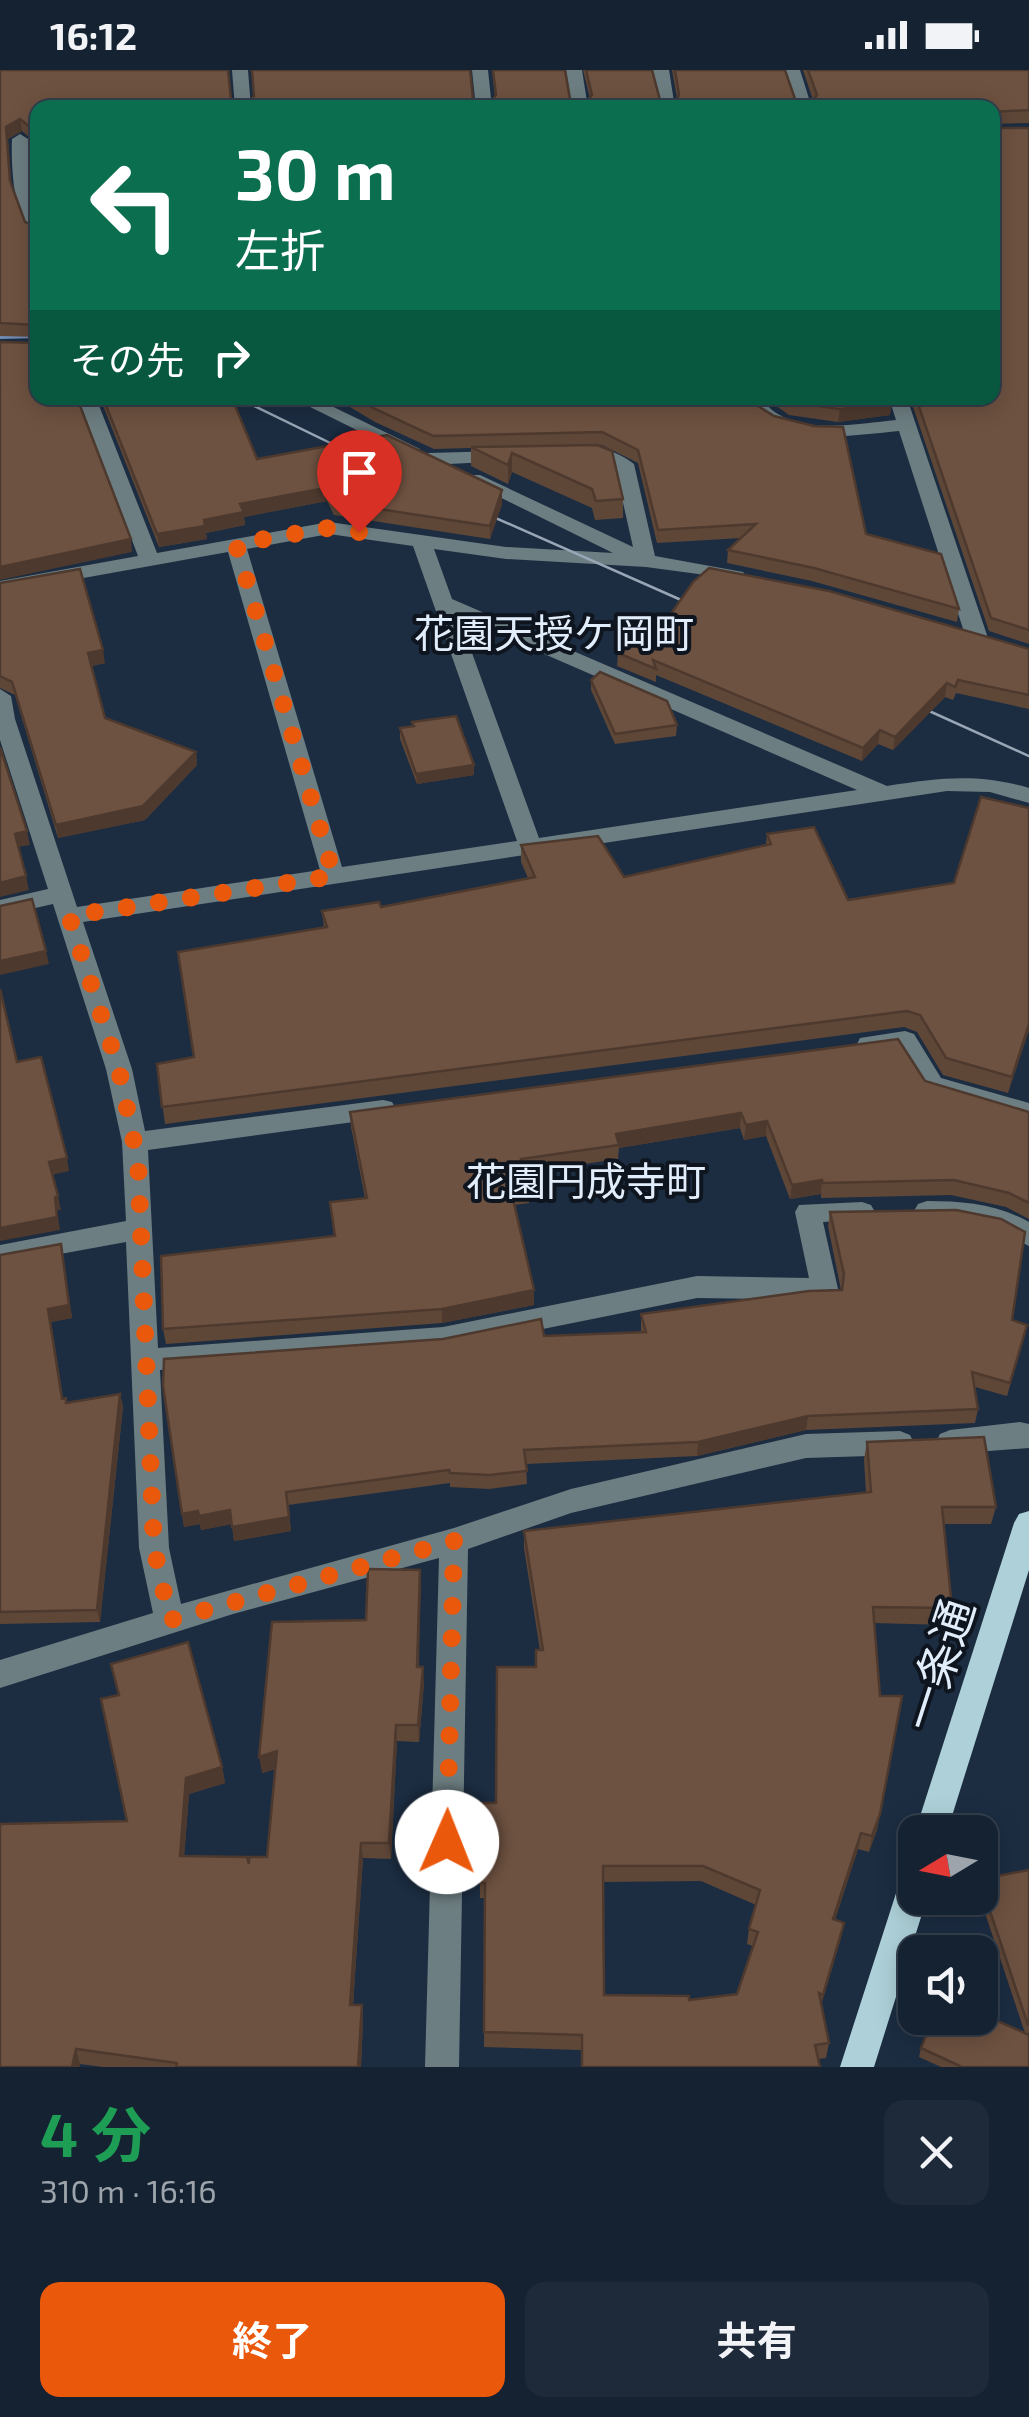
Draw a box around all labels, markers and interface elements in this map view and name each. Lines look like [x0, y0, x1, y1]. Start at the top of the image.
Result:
text: 16:12 [50, 12, 137, 58]
text: 30 m [235, 130, 396, 214]
icon: left [70, 140, 200, 270]
text: 左折 [235, 222, 325, 276]
icon: right [204, 330, 259, 385]
text: その先 [70, 336, 184, 382]
pin [317, 430, 402, 533]
icon: arrive [332, 445, 387, 500]
district label: 花園天授ケ岡町 [414, 608, 694, 656]
district label: 花園円成寺町 [466, 1156, 706, 1204]
street label: 一条通 [890, 1591, 984, 1737]
position arrow [395, 1790, 499, 1894]
north arrow [898, 1815, 998, 1915]
map controls [898, 1815, 998, 2035]
button: sound [898, 1935, 998, 2035]
text: 4 分 [40, 2097, 151, 2169]
button: close [884, 2100, 989, 2205]
text: 310 m · 16:16 [40, 2171, 216, 2209]
button: 終了 [40, 2282, 505, 2397]
button: 共有 [525, 2282, 989, 2397]

